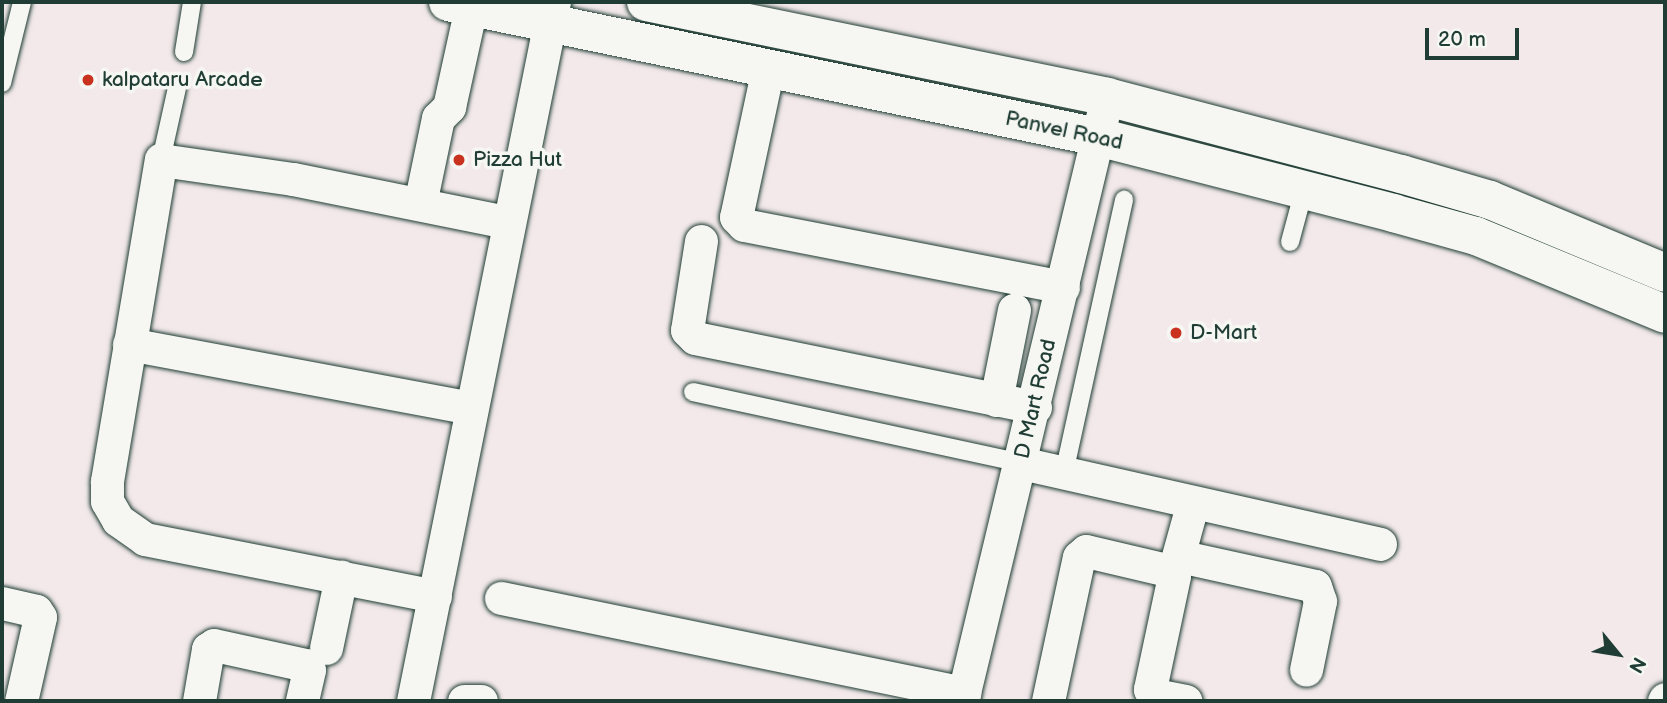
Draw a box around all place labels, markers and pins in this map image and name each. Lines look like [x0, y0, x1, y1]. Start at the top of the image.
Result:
place label: kalpataru Arcade [102, 67, 263, 93]
marker: kalpataru Arcade [80, 72, 96, 88]
place label: Pizza Hut [473, 147, 562, 173]
marker: Pizza Hut [451, 152, 467, 168]
place label: D-Mart [1190, 320, 1257, 346]
marker: D-Mart [1168, 325, 1184, 341]

